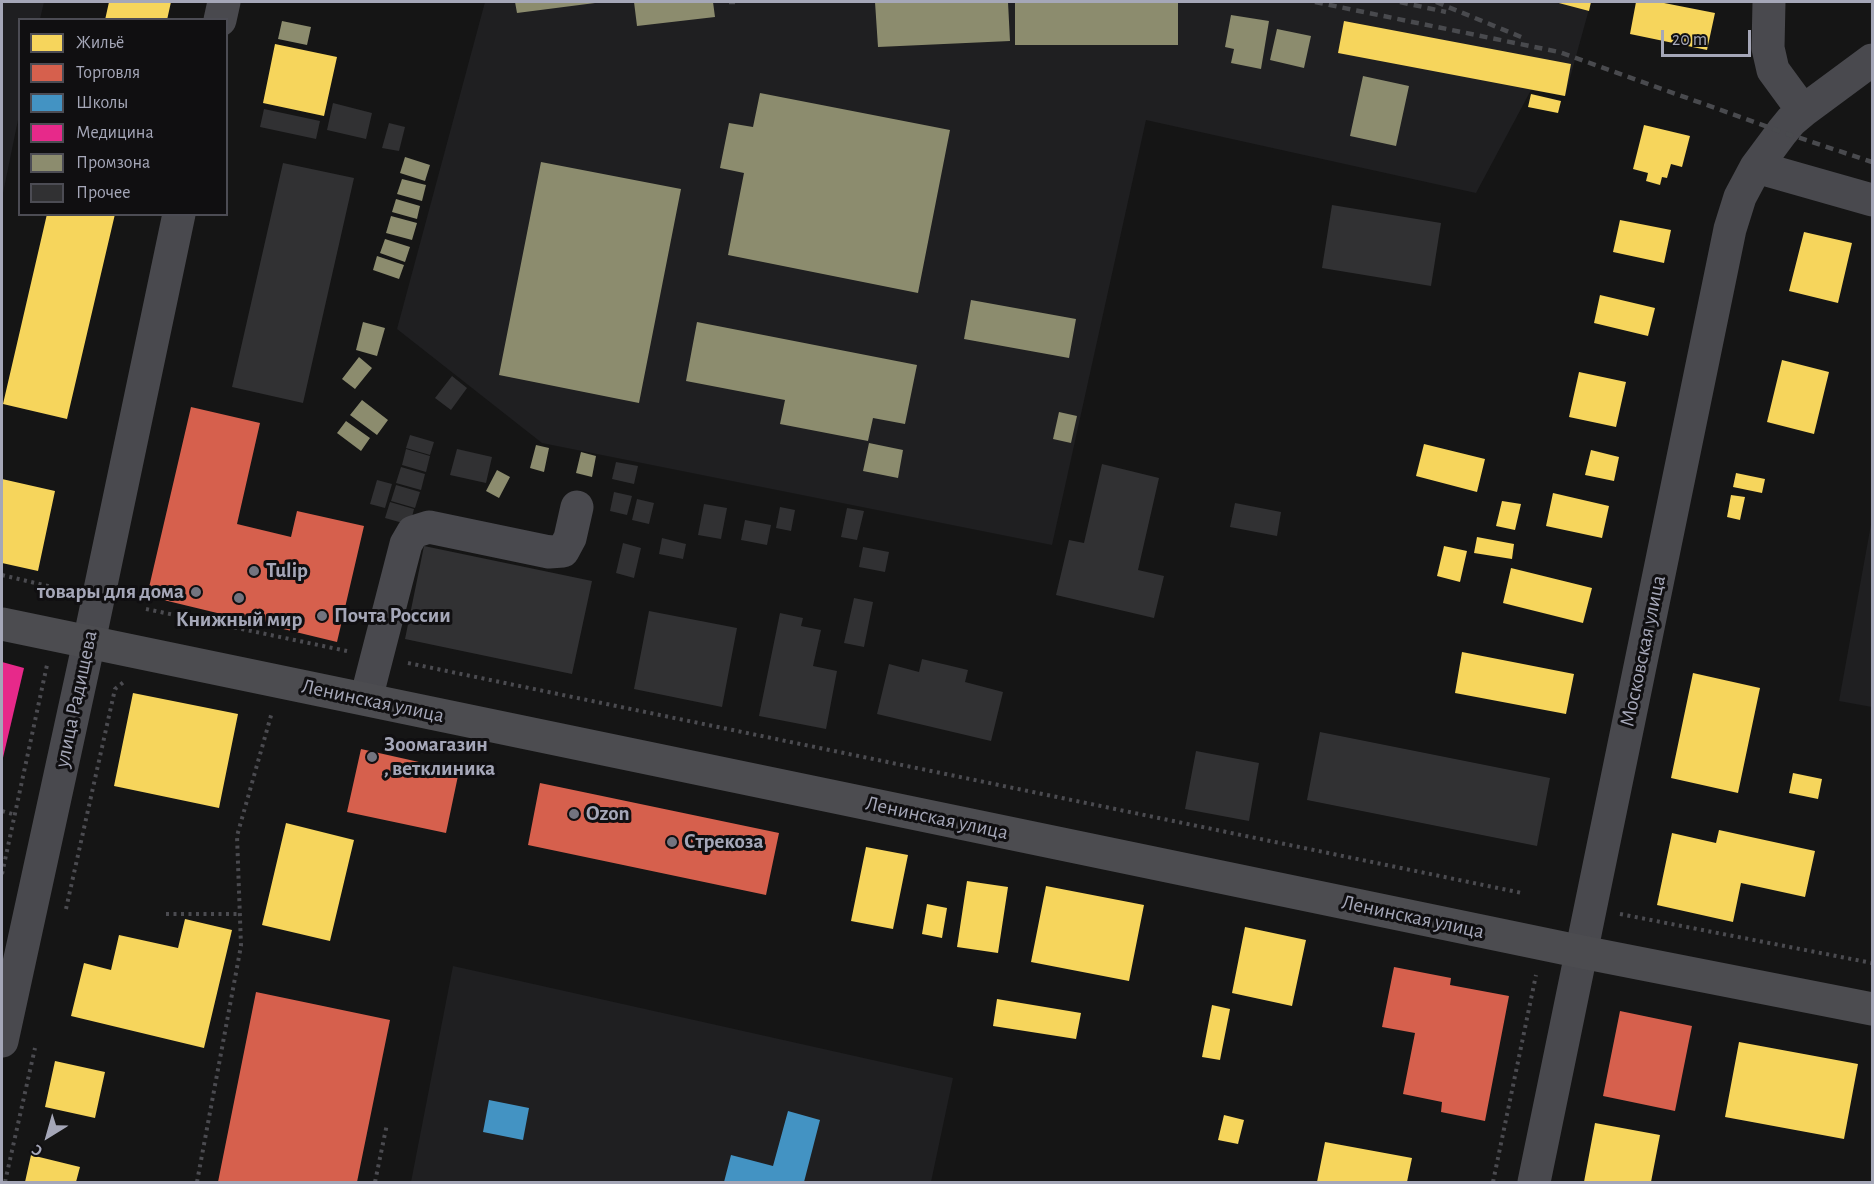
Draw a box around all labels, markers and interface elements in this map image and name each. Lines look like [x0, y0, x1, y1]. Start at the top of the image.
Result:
legend [18, 18, 228, 216]
scale bar [1664, 18, 1754, 56]
text: 20 m [1672, 31, 1707, 49]
text: Жильё [76, 34, 124, 52]
text: Торговля [76, 64, 140, 82]
text: Школы [76, 94, 128, 112]
text: Медицина [76, 124, 154, 142]
text: Промзона [76, 154, 150, 172]
text: Прочее [76, 184, 131, 202]
place label: Tulip [266, 558, 308, 584]
marker: Tulip [247, 564, 261, 578]
street label: Московская улица [1615, 573, 1671, 729]
place label: товары для дома [37, 579, 184, 605]
marker: товары для дома [189, 585, 203, 599]
marker: Книжный мир [232, 591, 246, 605]
place label: Почта России [334, 603, 451, 629]
place label: Книжный мир [176, 607, 302, 633]
marker: Почта России [315, 609, 329, 623]
street label: улица Радищева [49, 628, 103, 770]
street label: Ленинская улица [299, 674, 447, 728]
place label: Зоомагазин , ветклиника [384, 732, 495, 782]
marker: Зоомагазин , ветклиника [365, 750, 379, 764]
street label: Ленинская улица [863, 791, 1011, 845]
place label: Ozon [586, 801, 630, 827]
marker: Ozon [567, 807, 581, 821]
place label: Стрекоза [684, 829, 763, 855]
marker: Стрекоза [665, 835, 679, 849]
street label: Ленинская улица [1339, 890, 1487, 944]
north arrow [18, 1106, 78, 1166]
text: С [29, 1141, 46, 1159]

